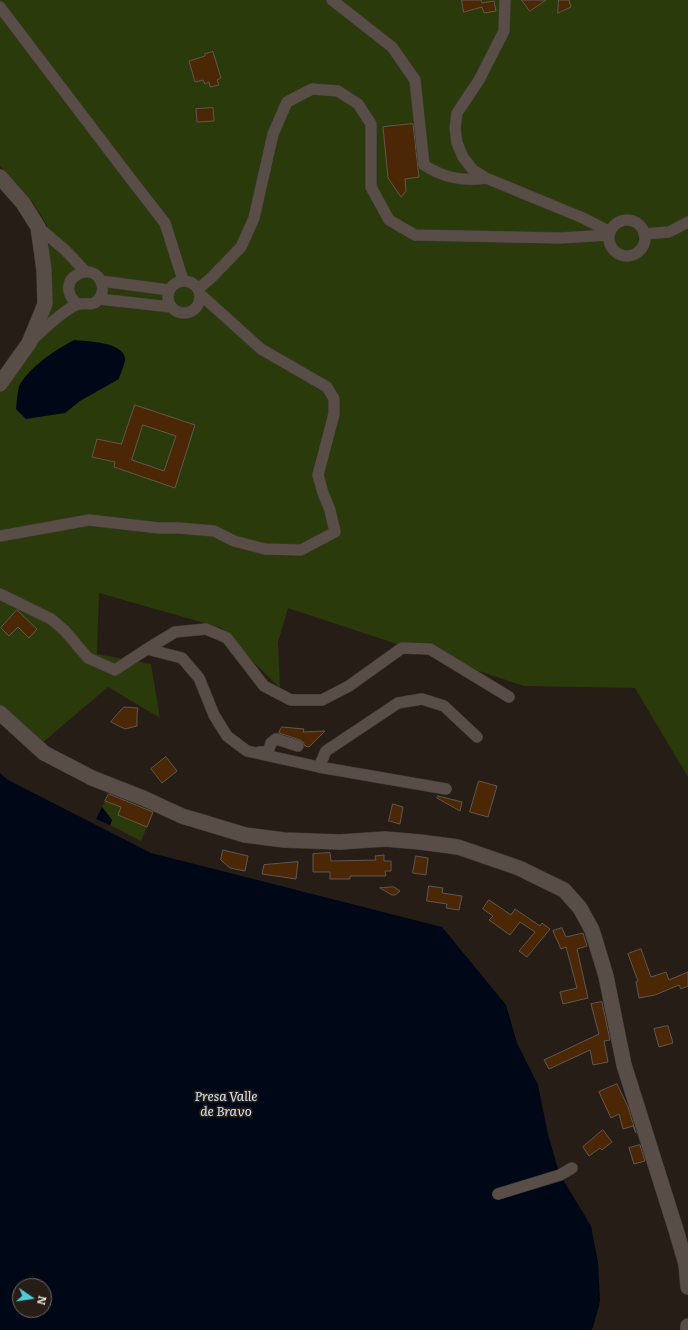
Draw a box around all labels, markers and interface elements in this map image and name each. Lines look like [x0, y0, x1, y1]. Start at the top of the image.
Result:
water label: Presa Valle de Bravo [194, 1089, 258, 1120]
north arrow [12, 1278, 52, 1318]
text: N [34, 1294, 52, 1307]

